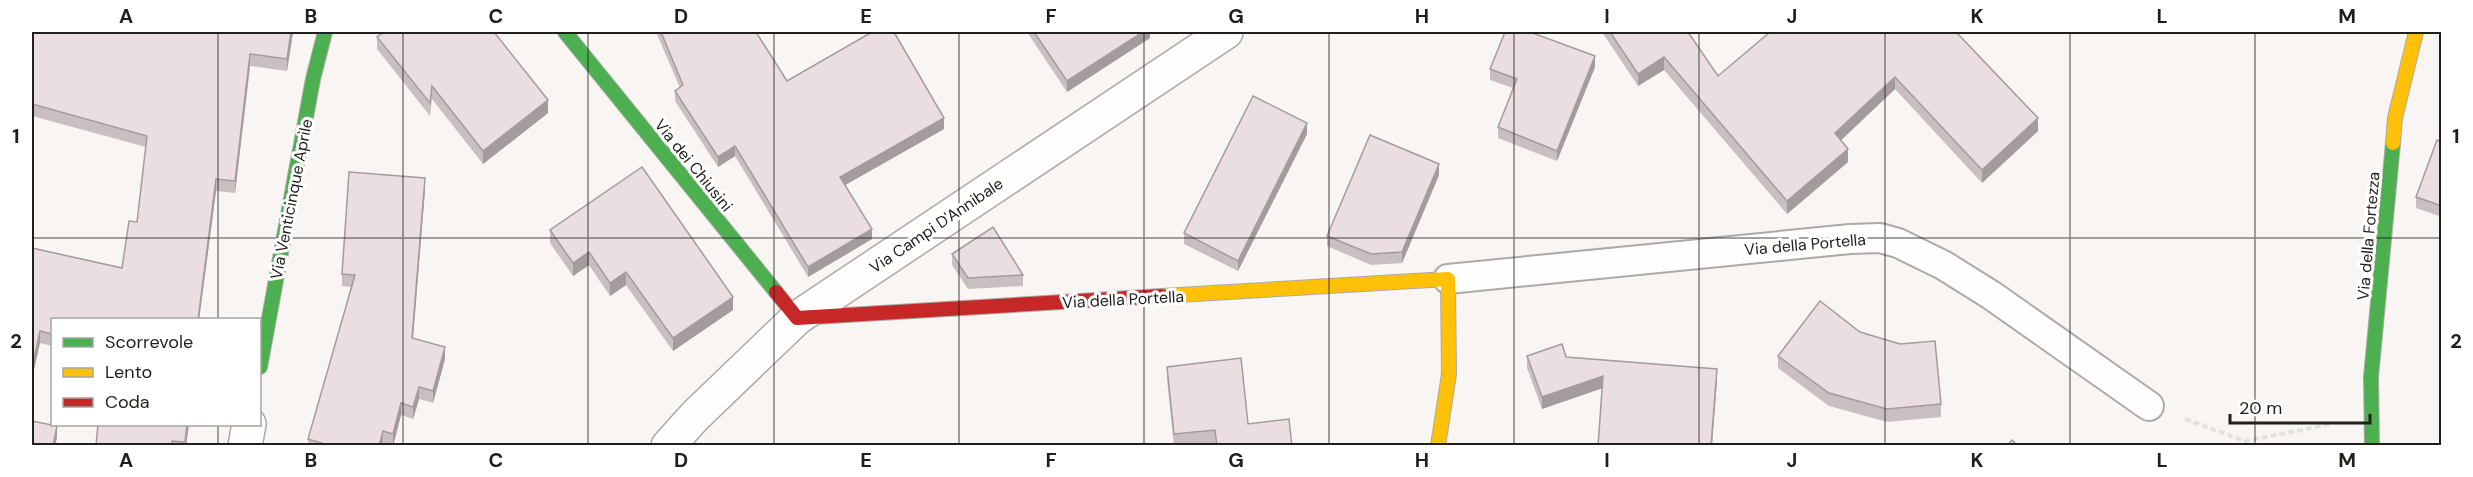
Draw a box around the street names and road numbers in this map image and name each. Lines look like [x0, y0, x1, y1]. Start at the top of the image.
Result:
street label: Via dei Chiusini [650, 115, 737, 216]
street label: Via Venticinque Aprile [266, 117, 317, 281]
street label: Via della Fortezza [2352, 171, 2385, 301]
street label: Via Campi D'Annibale [865, 173, 1007, 278]
street label: Via della Portella [1743, 229, 1867, 260]
street label: Via della Portella [1062, 286, 1184, 313]

